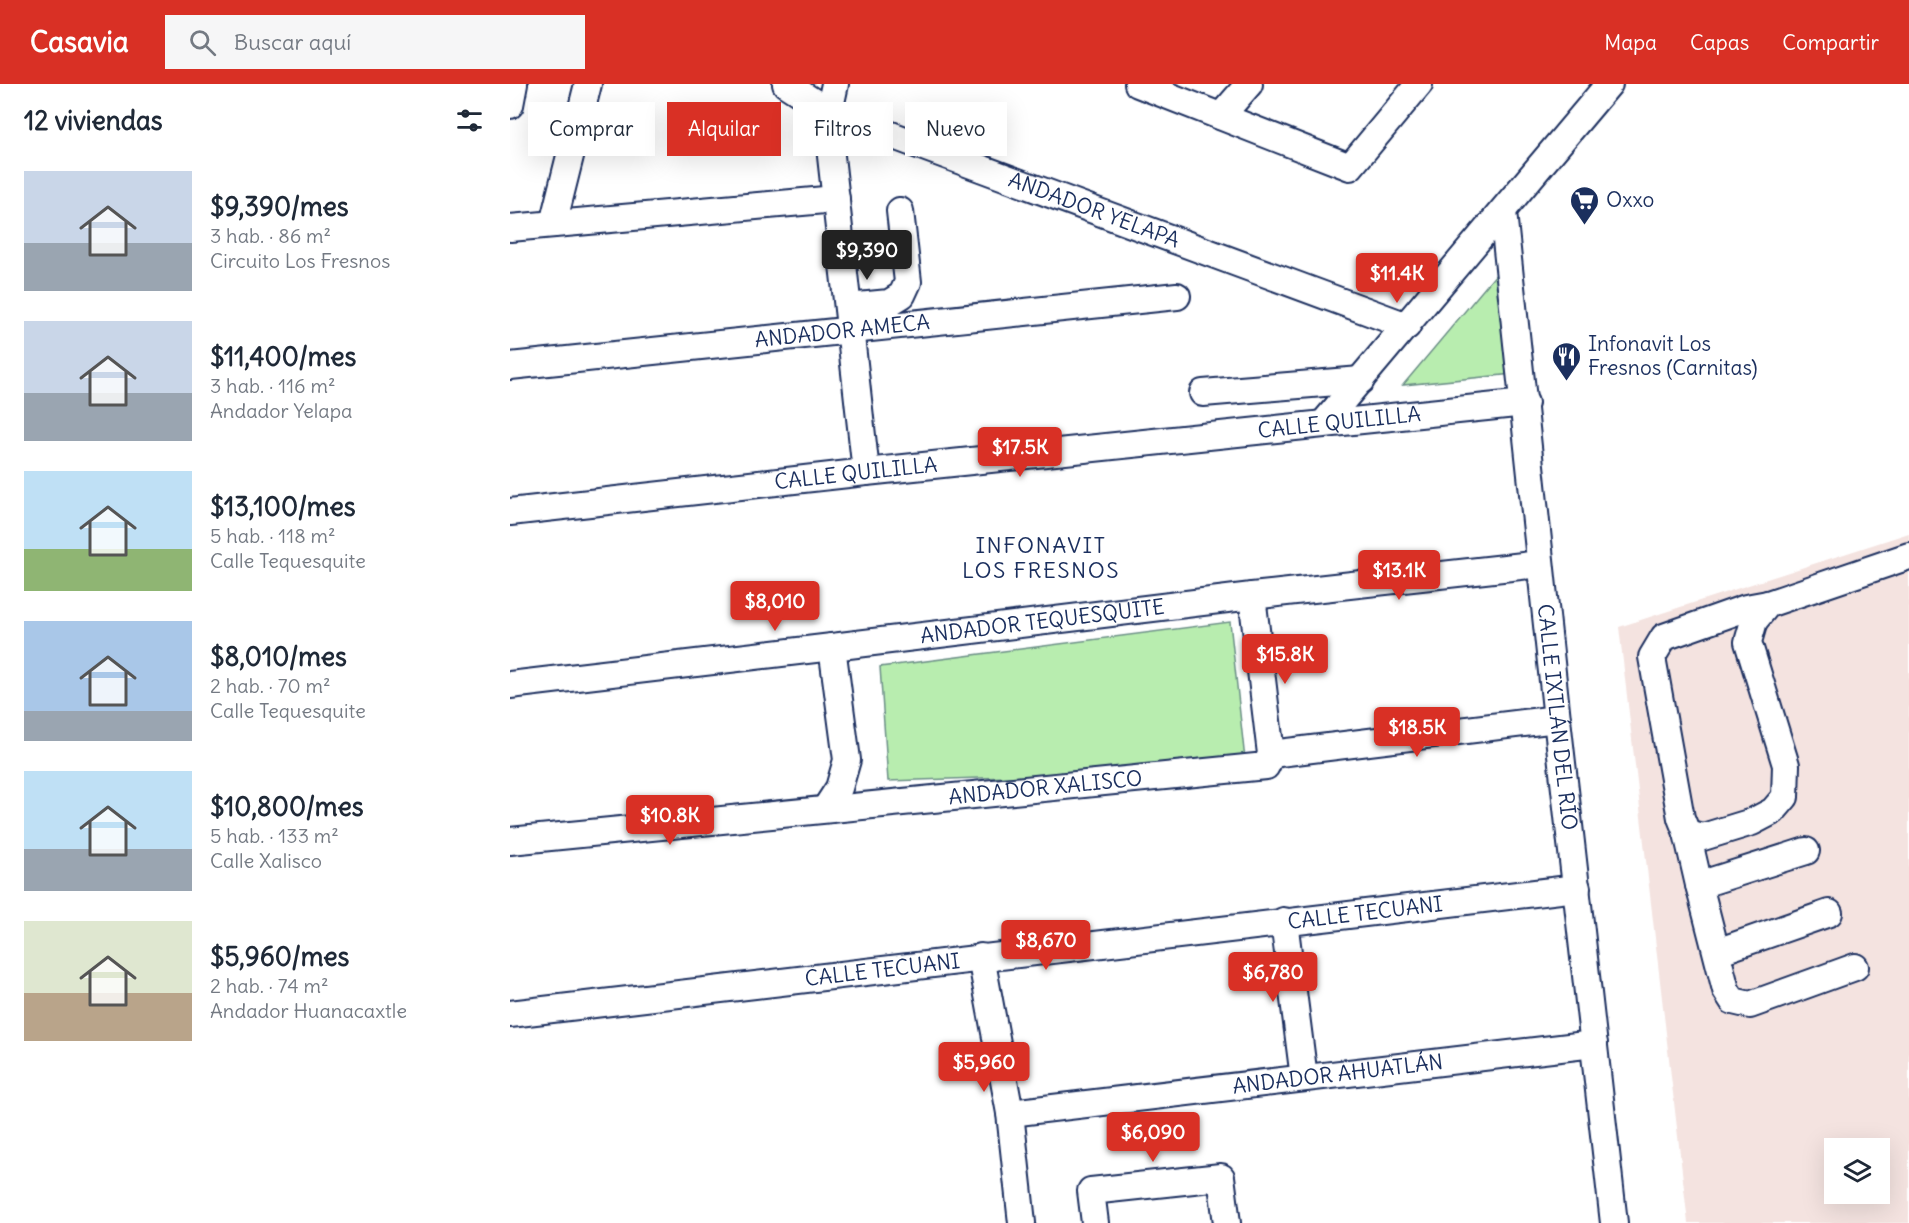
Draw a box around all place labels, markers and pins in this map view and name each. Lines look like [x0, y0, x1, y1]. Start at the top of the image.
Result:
supermarket icon: Oxxo [1569, 184, 1601, 226]
place label: Oxxo [1606, 186, 1654, 213]
pin: $9,390 [818, 230, 916, 281]
pin: $11.4K [1348, 253, 1446, 304]
place label: Infonavit Los Fresnos (Carnitas) [1588, 330, 1758, 381]
restaurant icon: Infonavit Los Fresnos (Carnitas) [1551, 340, 1583, 382]
pin: $17.5K [971, 427, 1069, 478]
pin: $13.1K [1350, 550, 1448, 601]
pin: $8,010 [726, 581, 824, 632]
pin: $15.8K [1236, 634, 1334, 685]
pin: $18.5K [1368, 707, 1466, 758]
pin: $10.8K [621, 795, 719, 846]
pin: $8,670 [997, 920, 1095, 971]
pin: $6,780 [1224, 952, 1322, 1003]
pin: $5,960 [935, 1042, 1033, 1093]
pin: $6,090 [1104, 1112, 1202, 1163]

